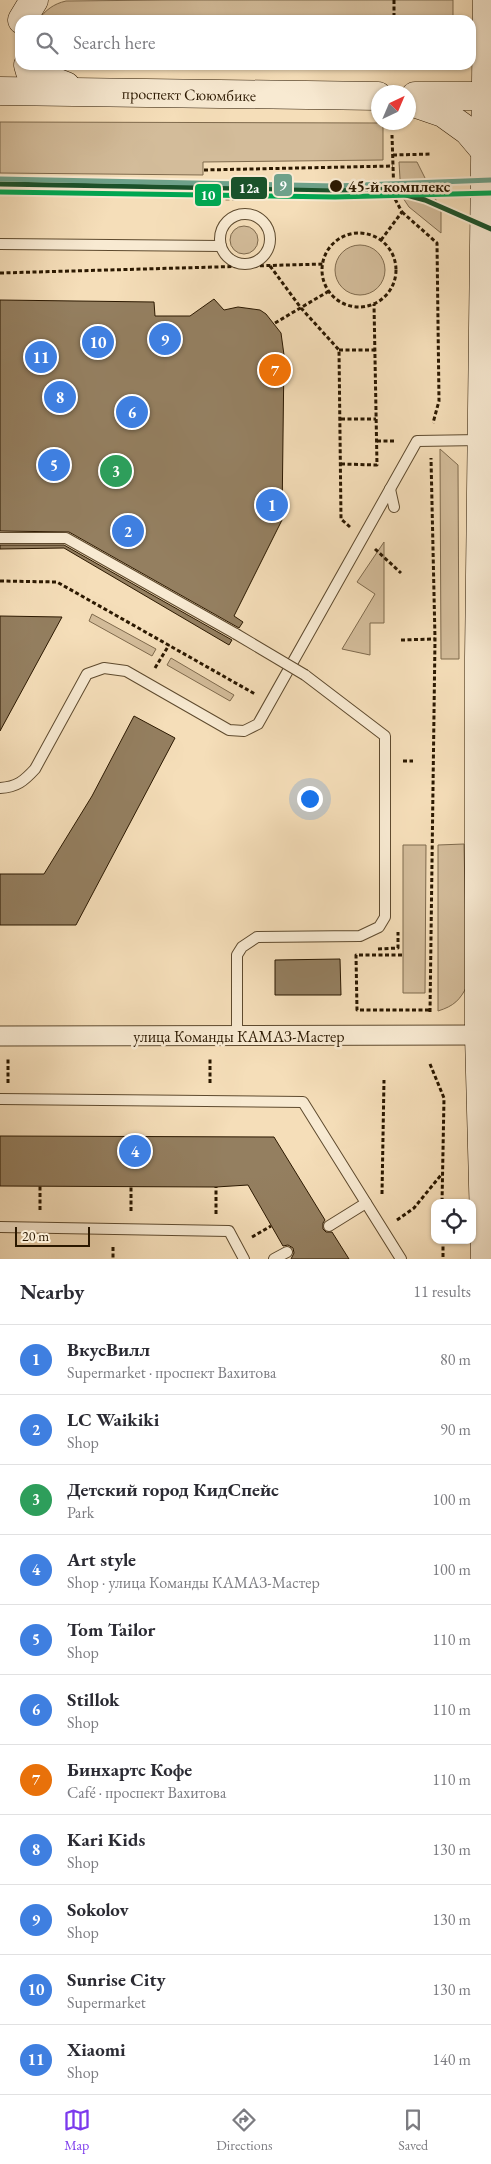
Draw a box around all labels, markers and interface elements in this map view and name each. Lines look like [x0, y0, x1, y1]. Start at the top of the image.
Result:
search box [15, 15, 476, 70]
icon: search [33, 29, 61, 57]
text: Search here [73, 30, 155, 55]
street label: проспект Сююмбике [122, 83, 256, 106]
north arrow [371, 85, 416, 130]
line badge: 9 [273, 173, 293, 197]
line badge: 12а [230, 176, 268, 200]
text: 9 [279, 176, 287, 194]
place label: 45-й комплекс [348, 176, 451, 197]
marker: 45-й комплекс [328, 178, 344, 194]
text: 12а [239, 179, 260, 197]
line badge: 10 [194, 183, 222, 207]
text: 10 [201, 186, 216, 204]
pin: 9 [149, 320, 181, 358]
pin: 10 [82, 323, 114, 361]
pin: 11 [25, 338, 57, 376]
pin: 7 [259, 351, 291, 389]
pin: 8 [44, 378, 76, 416]
pin: 6 [116, 393, 148, 431]
pin: 5 [38, 446, 70, 484]
pin: 3 [100, 452, 132, 490]
pin: 1 [256, 486, 288, 524]
pin: 2 [112, 512, 144, 550]
your location [297, 786, 323, 812]
street label: улица Команды КАМАЗ-Мастер [133, 1026, 345, 1047]
pin: 4 [119, 1132, 151, 1170]
map controls [431, 1199, 476, 1244]
button: locate [431, 1199, 476, 1244]
scale bar [15, 1224, 90, 1247]
text: 20 m [22, 1227, 49, 1245]
text: Nearby [20, 1278, 84, 1305]
text: 11 results [413, 1281, 471, 1302]
text: ВкусВилл [67, 1337, 150, 1362]
text: 1 [32, 1349, 40, 1370]
text: 80 m [440, 1349, 471, 1370]
text: Supermarket · проспект Вахитова [67, 1362, 276, 1383]
text: LC Waikiki [67, 1407, 159, 1432]
text: 2 [32, 1419, 40, 1440]
text: 90 m [440, 1419, 471, 1440]
text: Shop [67, 1432, 99, 1453]
text: Детский город КидСпейс [67, 1477, 279, 1502]
text: 3 [32, 1489, 40, 1510]
text: 100 m [432, 1489, 471, 1510]
text: Park [67, 1502, 94, 1523]
text: Art style [67, 1547, 136, 1572]
text: 4 [32, 1559, 40, 1580]
text: 100 m [432, 1559, 471, 1580]
text: Shop · улица Команды КАМАЗ-Мастер [67, 1572, 320, 1593]
text: Tom Tailor [67, 1617, 155, 1642]
text: 5 [32, 1629, 40, 1650]
text: 110 m [432, 1629, 471, 1650]
text: Shop [67, 1642, 99, 1663]
text: Stillok [67, 1687, 119, 1712]
text: 6 [32, 1699, 40, 1720]
text: 110 m [432, 1699, 471, 1720]
text: Shop [67, 1712, 99, 1733]
text: Бинхартс Кофе [67, 1757, 192, 1782]
text: 7 [32, 1769, 40, 1790]
text: 110 m [432, 1769, 471, 1790]
text: Café · проспект Вахитова [67, 1782, 226, 1803]
text: Kari Kids [67, 1827, 145, 1852]
text: 8 [32, 1839, 40, 1860]
text: 130 m [432, 1839, 471, 1860]
text: Shop [67, 1852, 99, 1873]
text: Sokolov [67, 1897, 129, 1922]
text: 9 [32, 1909, 40, 1930]
text: 130 m [432, 1909, 471, 1930]
text: Shop [67, 1922, 99, 1943]
text: Sunrise City [67, 1967, 166, 1992]
text: 10 [28, 1979, 44, 2000]
text: 130 m [432, 1979, 471, 2000]
text: Supermarket [67, 1992, 146, 2013]
text: Xiaomi [67, 2037, 126, 2062]
text: 11 [28, 2049, 44, 2070]
text: 140 m [432, 2049, 471, 2070]
text: Shop [67, 2062, 99, 2083]
tab: Map [63, 2106, 91, 2154]
tab: Directions [216, 2106, 273, 2154]
tab: Saved [398, 2106, 428, 2154]

